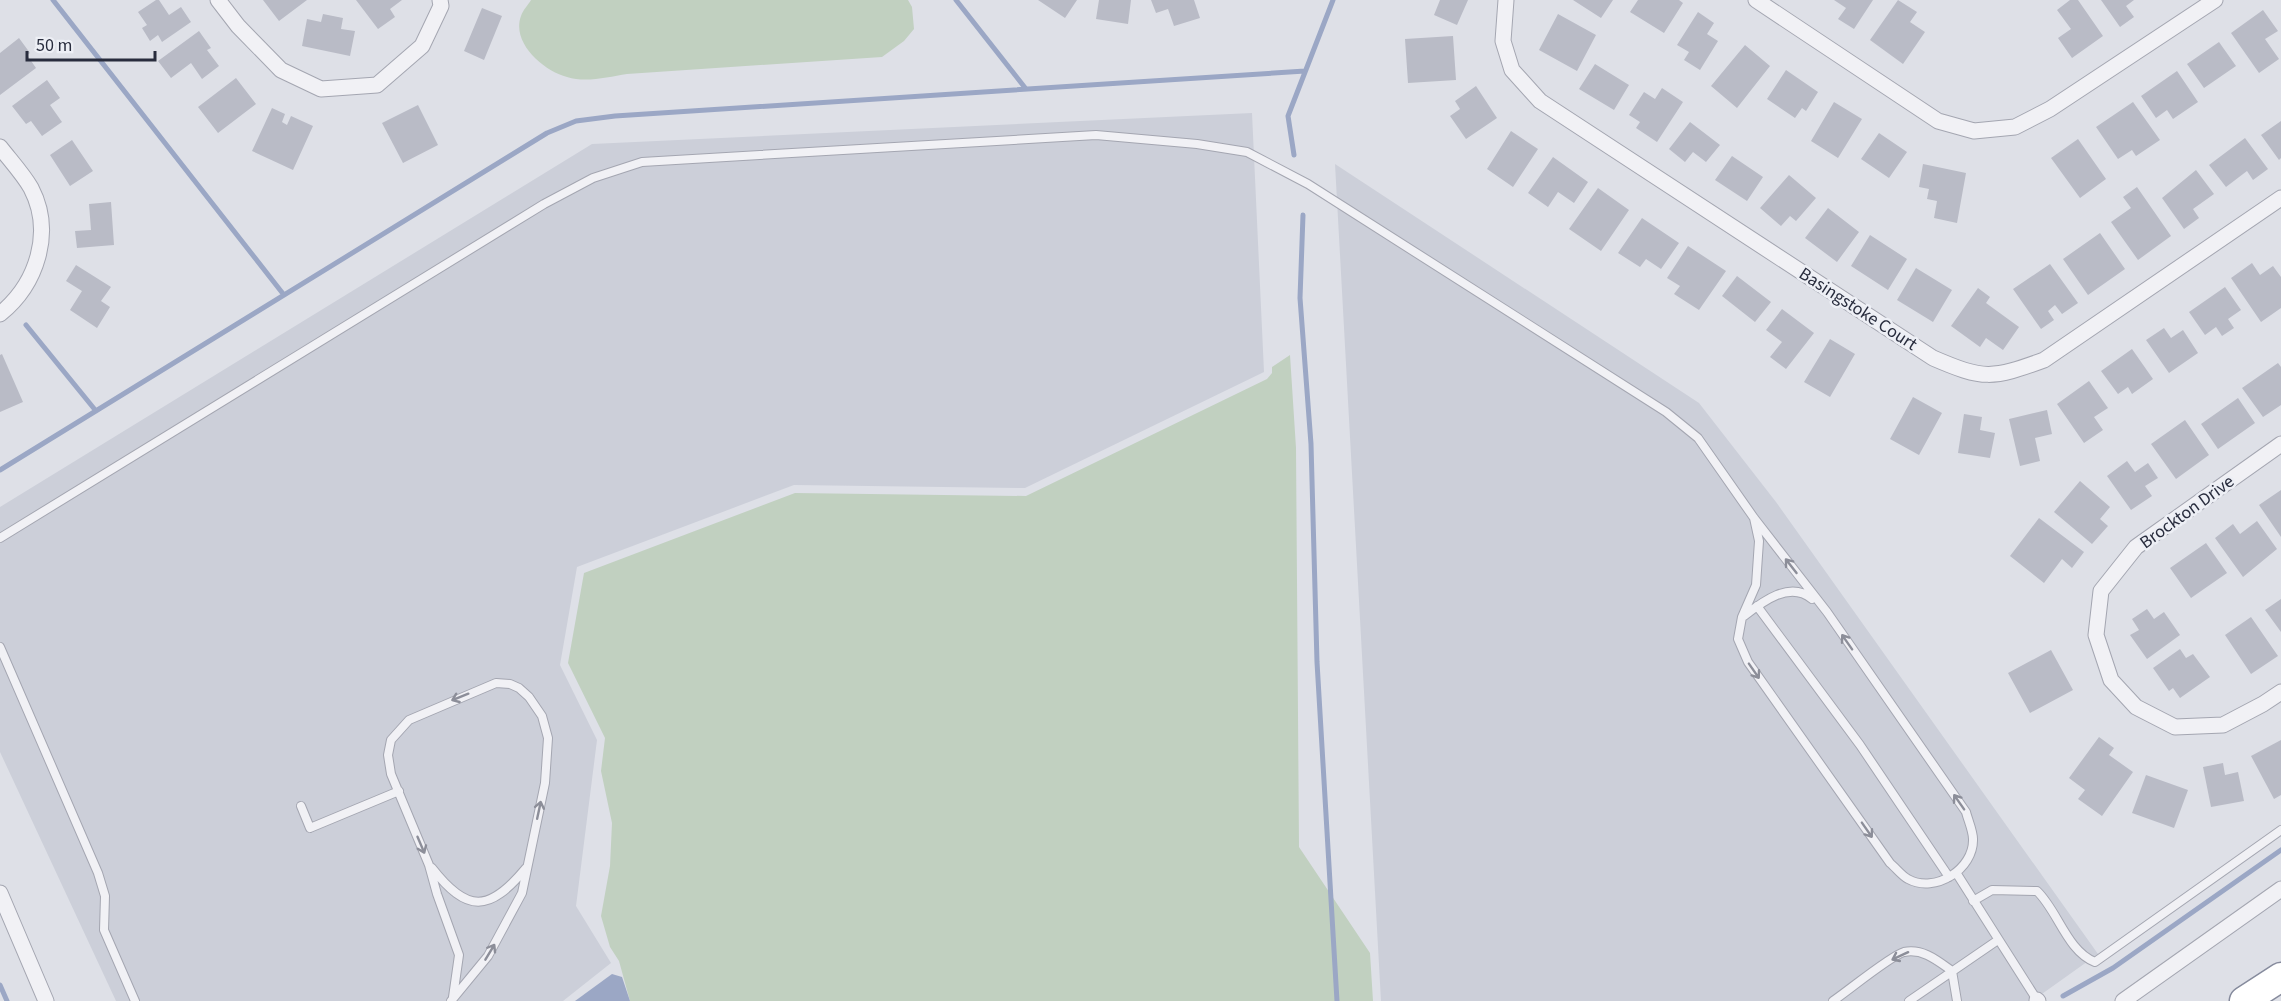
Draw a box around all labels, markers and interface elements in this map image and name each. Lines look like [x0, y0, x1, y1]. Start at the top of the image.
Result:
scale bar [27, 24, 154, 62]
text: 50 m [36, 33, 72, 58]
street label: Basingstoke Court [1794, 261, 1922, 357]
street label: Brockton Drive [2135, 469, 2239, 555]
one-way arrow [1784, 558, 1797, 574]
one-way arrow [1841, 634, 1853, 650]
one-way arrow [1748, 663, 1760, 679]
one-way arrow [452, 692, 470, 703]
one-way arrow [1953, 794, 1965, 810]
one-way arrow [534, 801, 545, 820]
one-way arrow [1861, 822, 1873, 838]
one-way arrow [416, 836, 427, 854]
one-way arrow [485, 944, 497, 961]
one-way arrow [1891, 951, 1909, 963]

